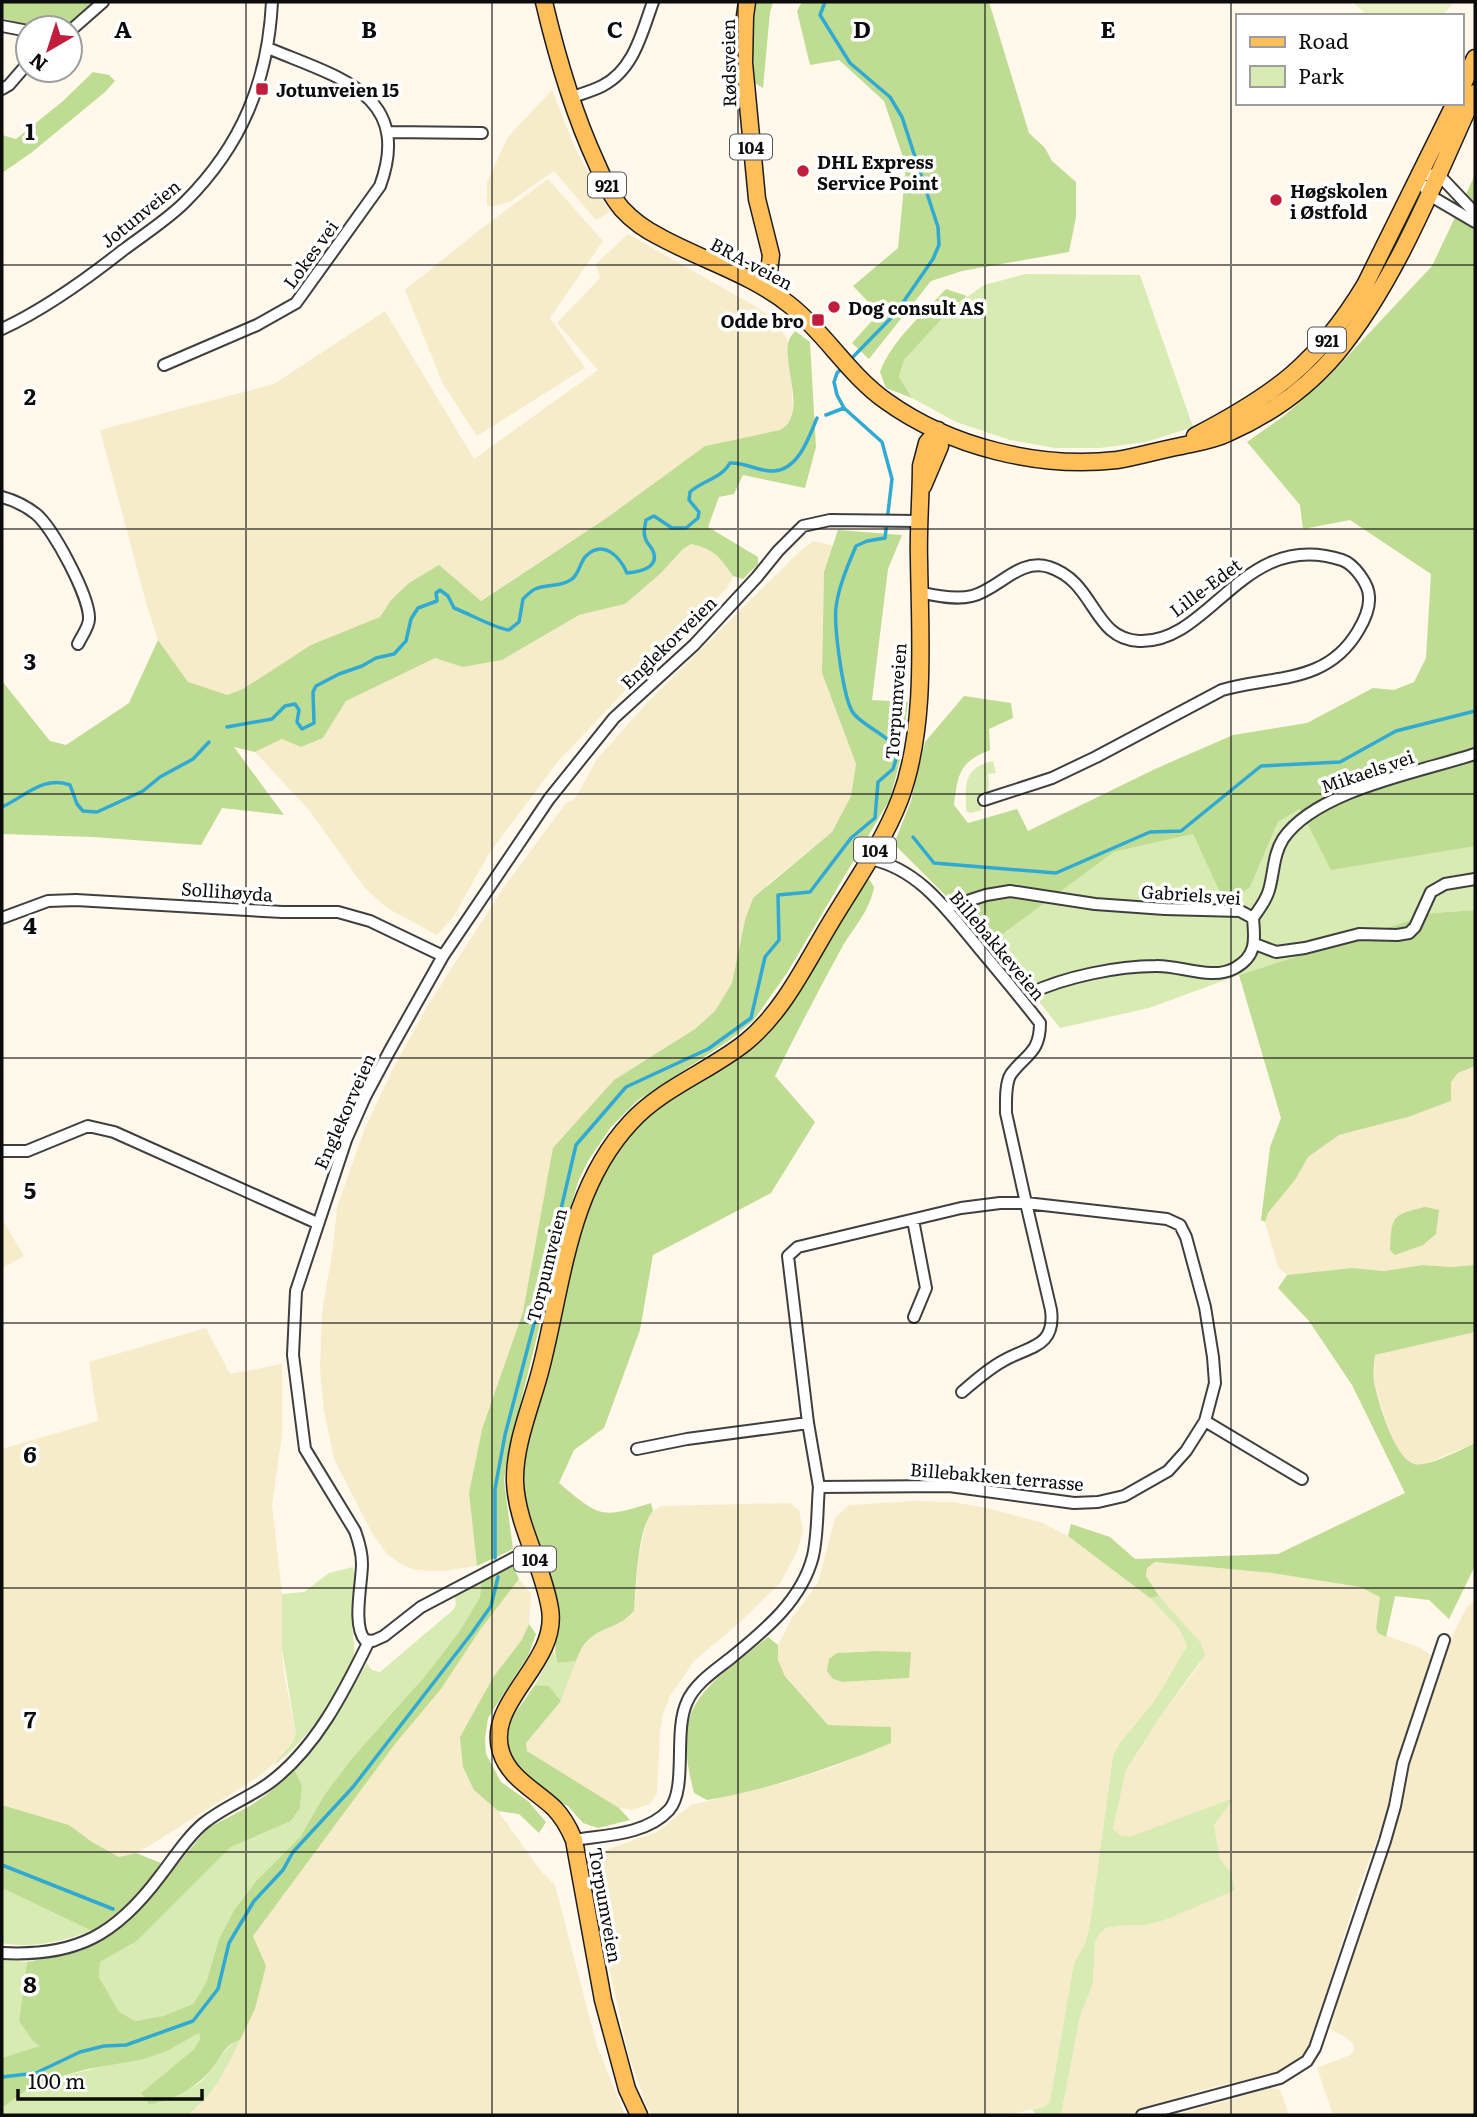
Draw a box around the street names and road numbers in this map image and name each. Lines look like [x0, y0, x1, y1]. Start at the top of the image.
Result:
street label: Rødsveien [714, 18, 742, 108]
road number: 104 [730, 134, 772, 160]
street label: Jotunveien [94, 172, 186, 254]
road number: 921 [588, 172, 626, 197]
street label: Lokes vei [276, 214, 344, 294]
street label: BRA-veien [706, 230, 798, 296]
road number: 921 [1308, 328, 1346, 352]
street label: Lille-Edet [1163, 551, 1247, 623]
street label: Englekorveien [614, 589, 722, 695]
street label: Torpumveien [877, 642, 913, 760]
street label: Mikaels vei [1317, 742, 1417, 800]
road number: 104 [854, 838, 896, 862]
street label: Sollihøyda [180, 874, 274, 908]
street label: Gabriels vei [1140, 877, 1242, 911]
street label: Billebakkeveien [944, 884, 1052, 1006]
street label: Englekorveien [306, 1049, 382, 1173]
street label: Torpumveien [519, 1205, 573, 1325]
street label: Billebakken terrasse [909, 1455, 1085, 1497]
road number: 104 [514, 1546, 556, 1572]
street label: Torpumveien [583, 1845, 629, 1965]

